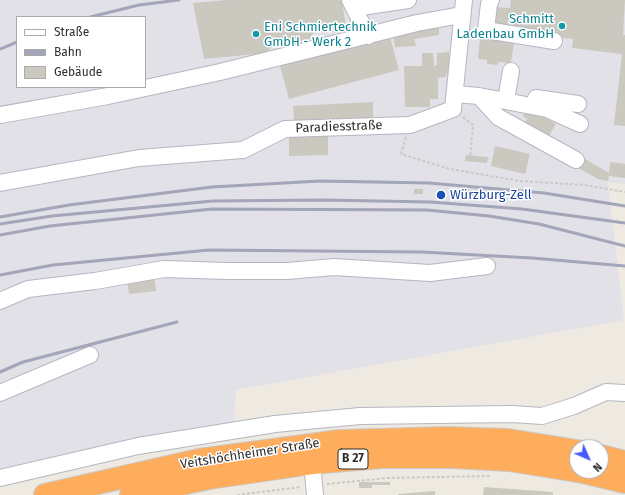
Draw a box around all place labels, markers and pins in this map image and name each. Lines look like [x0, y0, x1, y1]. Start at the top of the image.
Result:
place label: Schmitt Ladenbau GmbH [457, 11, 554, 42]
place label: Eni Schmiertechnik GmbH - Werk 2 [264, 19, 377, 50]
marker: Schmitt Ladenbau GmbH [557, 21, 567, 31]
marker: Eni Schmiertechnik GmbH - Werk 2 [251, 29, 261, 39]
place label: Würzburg-Zell [450, 187, 532, 203]
marker: Würzburg-Zell [435, 189, 447, 201]

